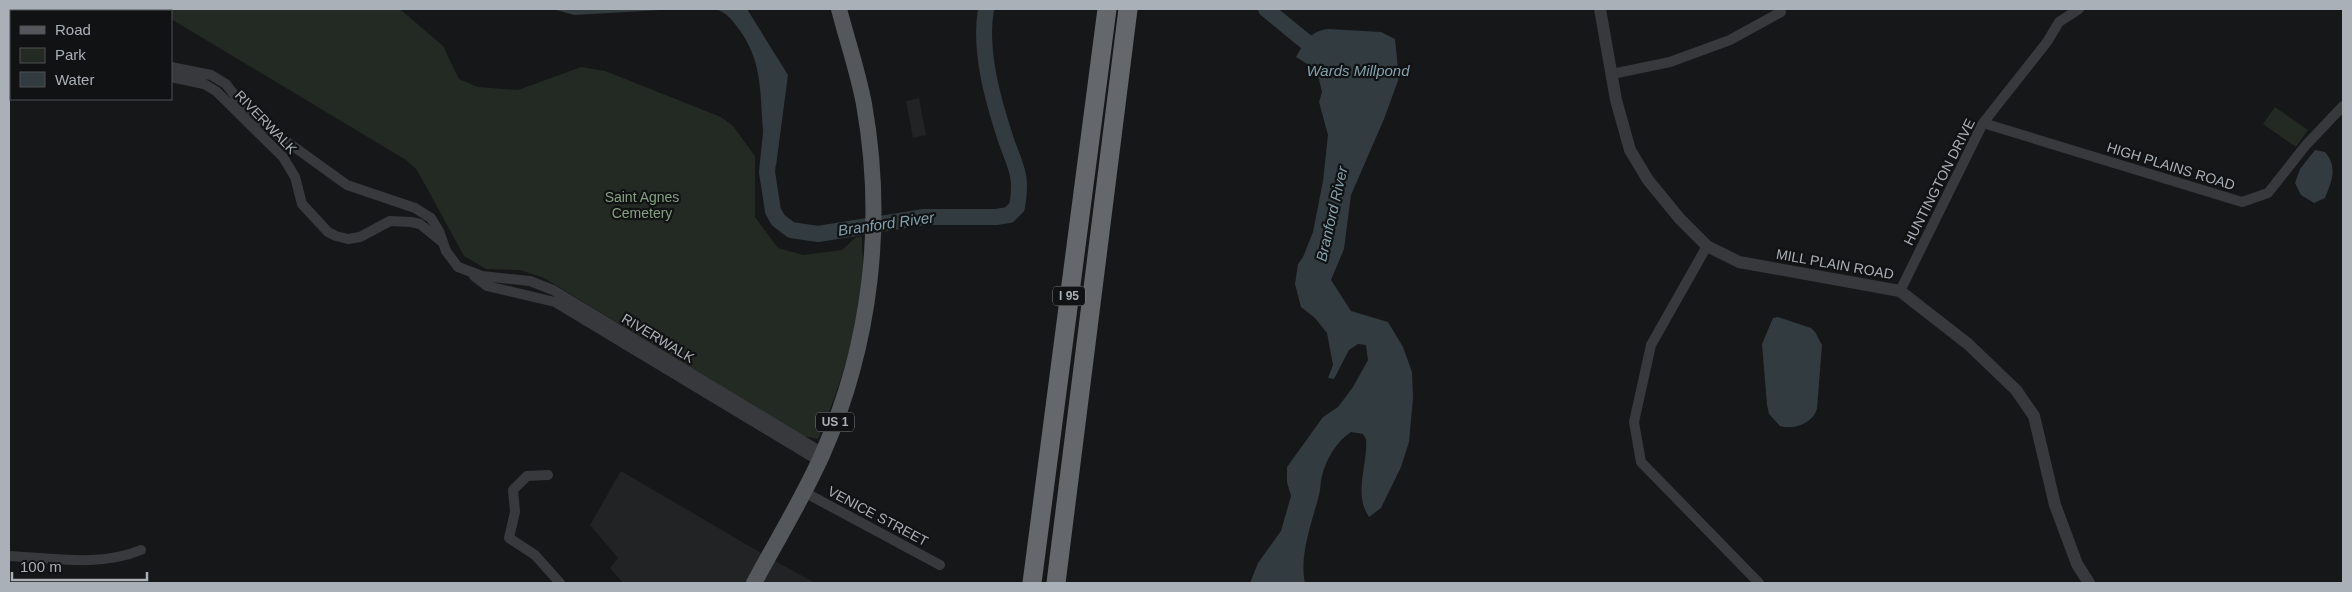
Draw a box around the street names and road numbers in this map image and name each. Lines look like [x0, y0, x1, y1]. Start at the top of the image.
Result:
street label: RIVERWALK [232, 87, 301, 157]
street label: HUNTINGTON DRIVE [1900, 116, 1978, 248]
street label: HIGH PLAINS ROAD [2105, 139, 2237, 193]
street label: MILL PLAIN ROAD [1775, 246, 1895, 282]
road number: I 95 [1053, 286, 1085, 306]
street label: RIVERWALK [619, 310, 698, 366]
road number: US 1 [816, 412, 854, 432]
street label: VENICE STREET [825, 483, 931, 549]

